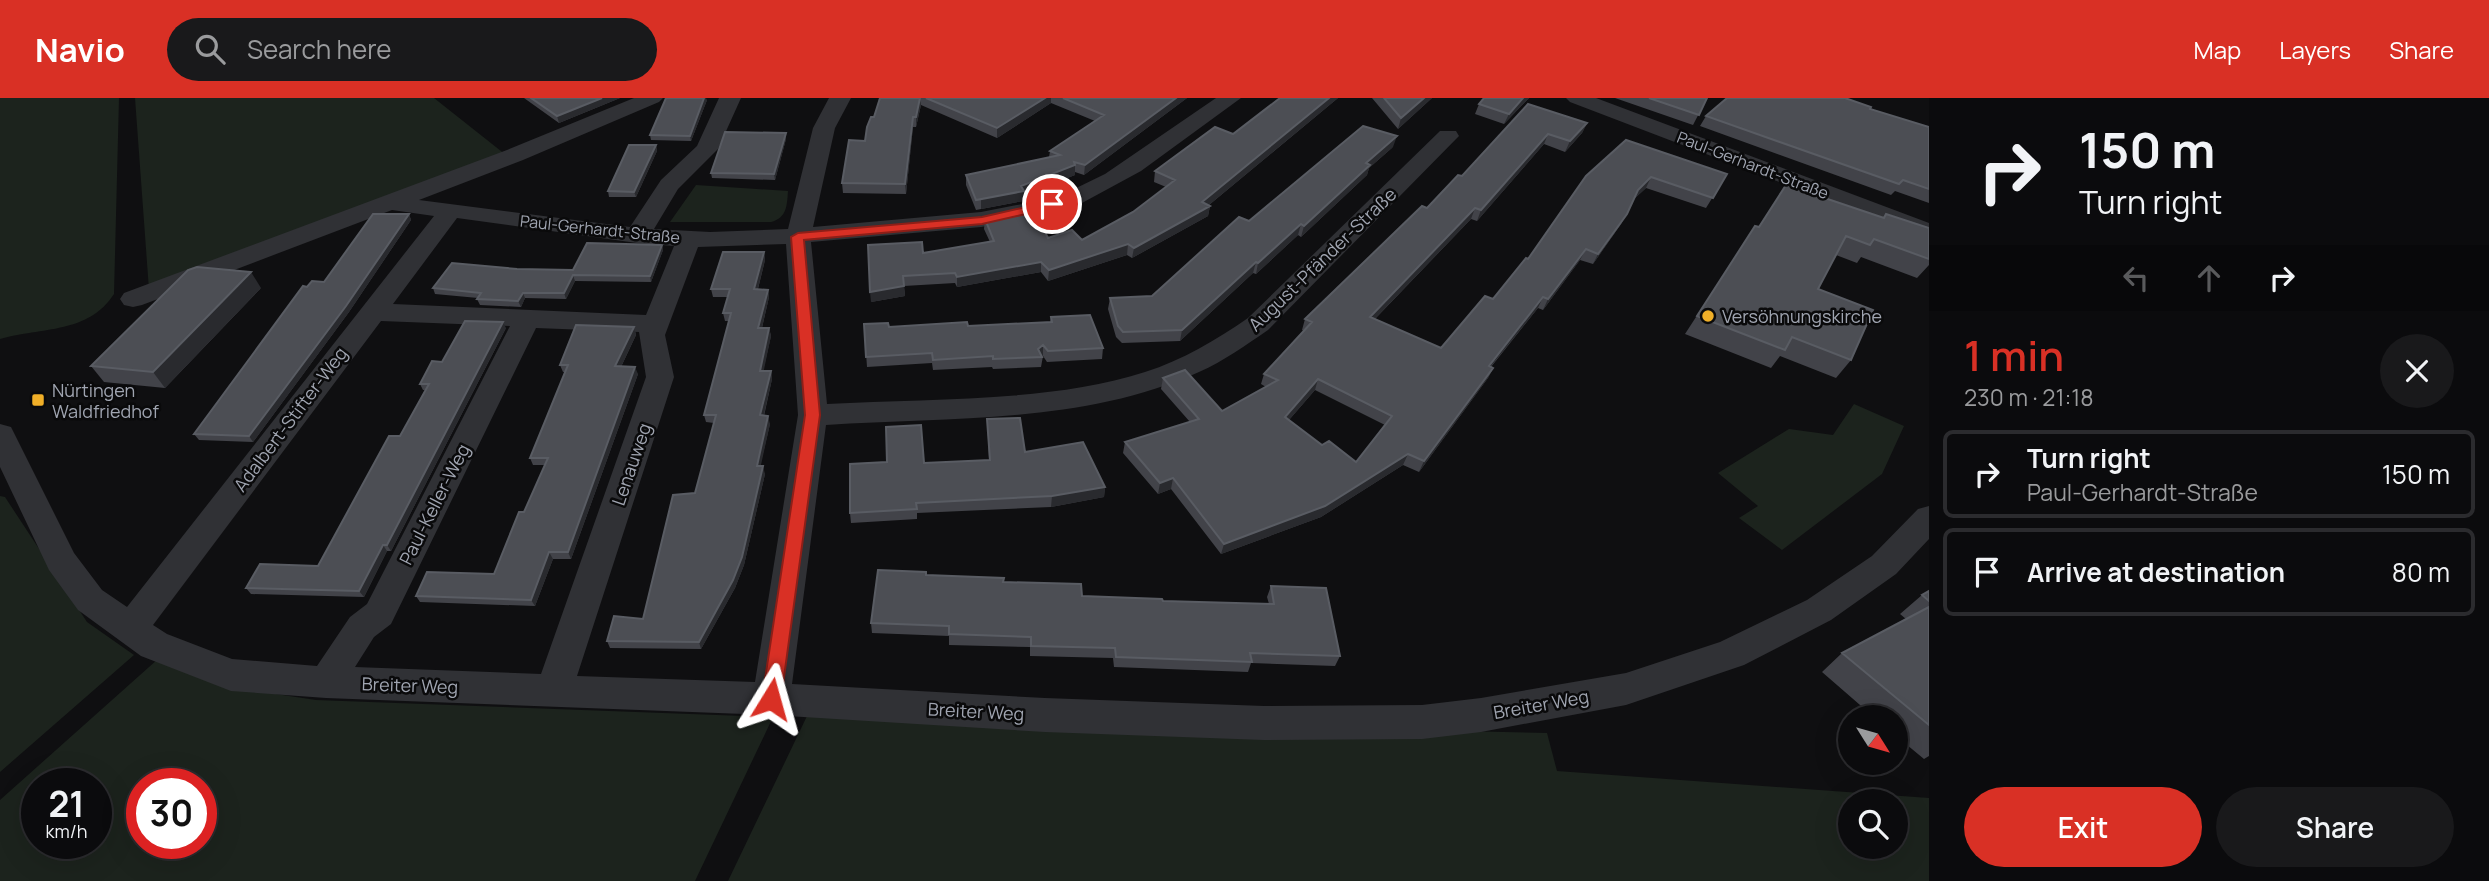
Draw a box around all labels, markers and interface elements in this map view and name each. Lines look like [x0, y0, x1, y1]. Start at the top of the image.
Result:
search box [167, 18, 657, 81]
text: Navio [35, 27, 125, 72]
icon: search [191, 30, 229, 68]
text: Search here [247, 31, 391, 67]
text: Map [2194, 33, 2241, 66]
text: Layers [2279, 33, 2351, 66]
text: Share [2389, 33, 2454, 66]
text: 150 m [2079, 116, 2215, 183]
street label: Paul-Gerhardt-Straße [1674, 126, 1832, 204]
icon: right [1964, 126, 2055, 217]
pin [1022, 174, 1082, 234]
text: Turn right [2079, 180, 2222, 224]
street label: August-Pfänder-Straße [1243, 182, 1401, 336]
icon: arrive [1033, 185, 1071, 223]
street label: Paul-Gerhardt-Straße [519, 210, 681, 248]
icon: left [2117, 259, 2155, 297]
icon: ahead [2190, 259, 2228, 297]
icon: right [2263, 259, 2301, 297]
place label: Versöhnungskirche [1722, 304, 1882, 328]
marker: Versöhnungskirche [1700, 308, 1716, 324]
text: 1 min [1964, 326, 2064, 384]
button: close [2380, 334, 2454, 408]
street label: Adalbert-Stifter-Weg [228, 342, 352, 496]
place label: Nürtingen Waldfriedhof [52, 378, 159, 423]
text: 230 m · 21:18 [1964, 381, 2094, 413]
marker: Nürtingen Waldfriedhof [30, 392, 46, 408]
street label: Lenauweg [606, 420, 656, 508]
street label: Paul-Keller-Weg [393, 440, 475, 568]
text: Turn right [2027, 440, 2151, 476]
icon: right [1968, 455, 2006, 493]
text: 150 m [2382, 456, 2450, 492]
text: Paul-Gerhardt-Straße [2027, 476, 2258, 508]
icon: arrive [1968, 553, 2006, 591]
text: Arrive at destination [2027, 554, 2285, 590]
text: 80 m [2392, 554, 2450, 590]
position arrow [734, 662, 808, 736]
street label: Breiter Weg [361, 671, 459, 699]
street label: Breiter Weg [1491, 684, 1591, 724]
street label: Breiter Weg [927, 696, 1025, 726]
north arrow [1838, 705, 1908, 775]
map controls [1838, 705, 1908, 859]
speed limit sign: 30 [126, 768, 217, 859]
text: 21 [48, 780, 85, 828]
button: Exit [1964, 787, 2202, 867]
button: Share [2216, 787, 2454, 867]
button: search [1838, 789, 1908, 859]
text: km/h [46, 819, 87, 843]

